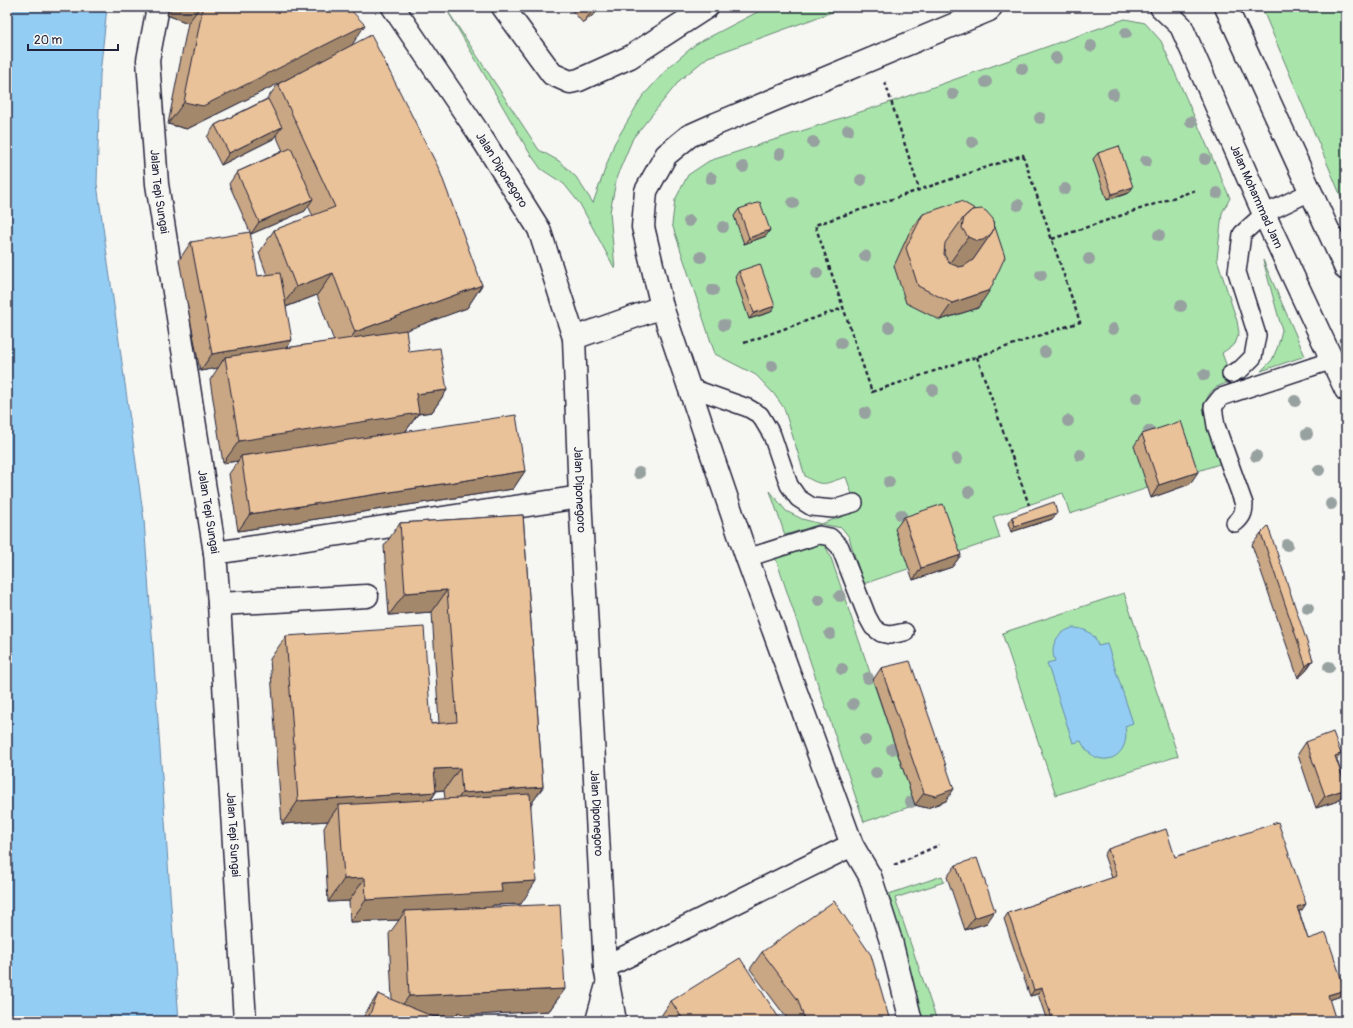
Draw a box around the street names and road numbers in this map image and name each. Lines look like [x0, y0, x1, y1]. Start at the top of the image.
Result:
street label: Jalan Diponegoro [473, 129, 531, 211]
street label: Jalan Mohammad Jam [1227, 142, 1287, 251]
street label: Jalan Tepi Sungai [147, 149, 172, 235]
street label: Jalan Diponegoro [571, 446, 589, 534]
street label: Jalan Tepi Sungai [195, 469, 223, 555]
street label: Jalan Diponegoro [587, 770, 607, 857]
street label: Jalan Tepi Sungai [223, 792, 244, 877]

